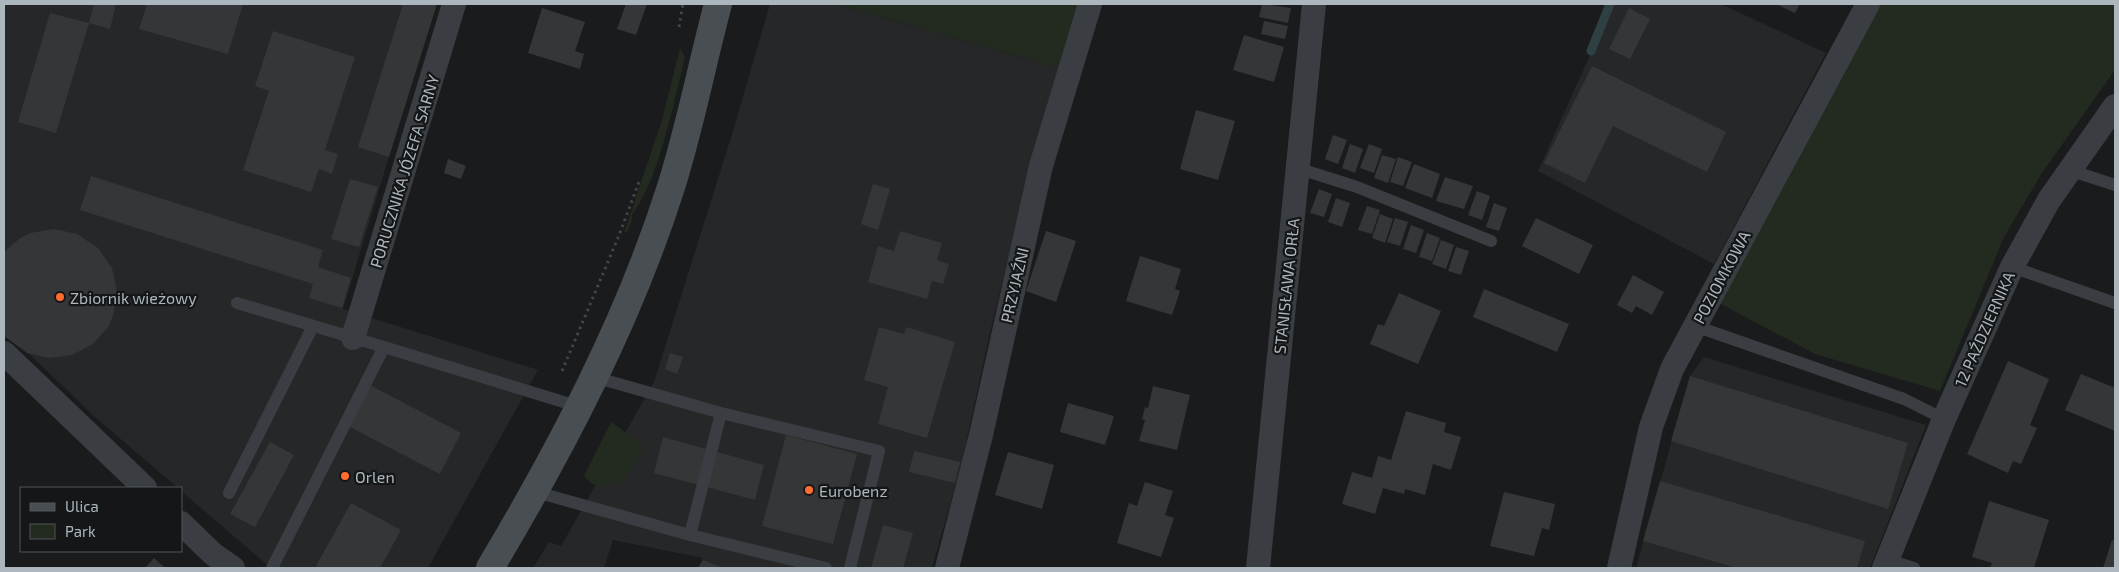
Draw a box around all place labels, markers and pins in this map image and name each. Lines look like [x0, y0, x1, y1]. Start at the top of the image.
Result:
place label: Zbiornik wieżowy [70, 288, 197, 307]
marker: Zbiornik wieżowy [54, 291, 66, 303]
place label: Orlen [355, 467, 395, 486]
marker: Orlen [339, 470, 351, 482]
place label: Eurobenz [819, 481, 888, 500]
marker: Eurobenz [803, 484, 815, 496]

